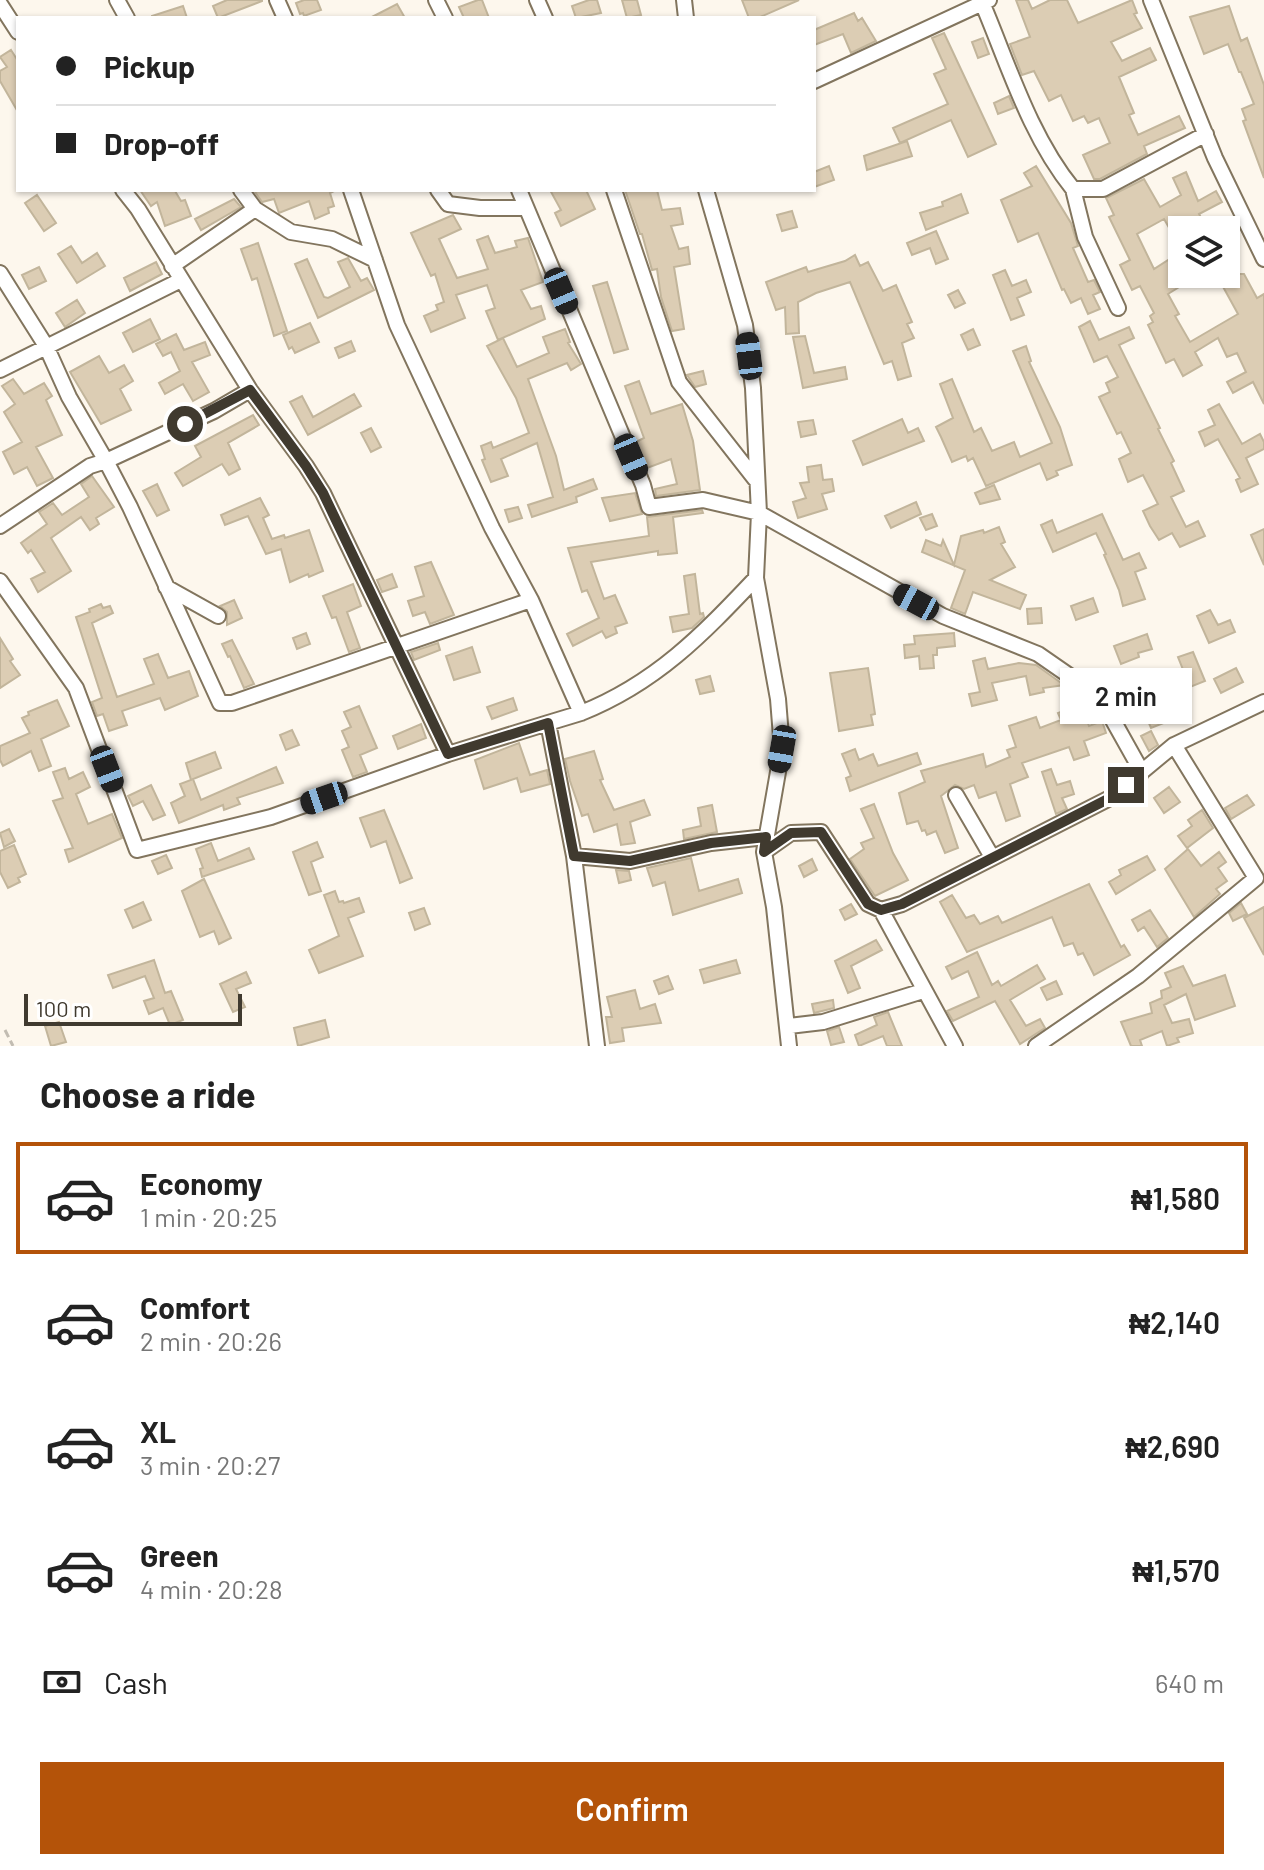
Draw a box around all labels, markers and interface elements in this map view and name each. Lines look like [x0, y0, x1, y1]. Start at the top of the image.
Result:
text: Pickup [104, 48, 195, 84]
text: Drop-off [104, 125, 219, 161]
map controls [1168, 216, 1240, 288]
button: layers [1168, 216, 1240, 288]
car [541, 264, 581, 318]
car [734, 331, 764, 381]
route start [167, 406, 203, 442]
car [611, 430, 651, 484]
car [889, 580, 943, 624]
callout: 2 min [1060, 669, 1192, 725]
text: 2 min [1095, 680, 1157, 711]
car [766, 723, 798, 775]
car [87, 742, 127, 796]
route end [1108, 767, 1144, 803]
car [297, 779, 351, 817]
scale bar [24, 990, 242, 1026]
text: 100 m [36, 995, 91, 1021]
text: Choose a ride [40, 1072, 256, 1115]
icon: car [44, 1162, 116, 1234]
text: Economy [140, 1165, 263, 1201]
text: ₦1,580 [1131, 1180, 1220, 1216]
text: 1 min · 20:25 [140, 1201, 277, 1232]
icon: car [44, 1286, 116, 1358]
text: Comfort [140, 1289, 250, 1325]
text: ₦2,140 [1129, 1304, 1220, 1340]
text: 2 min · 20:26 [140, 1325, 282, 1356]
icon: car [44, 1410, 116, 1482]
text: XL [140, 1413, 176, 1449]
text: ₦2,690 [1125, 1428, 1220, 1464]
text: 3 min · 20:27 [140, 1449, 280, 1480]
icon: car [44, 1534, 116, 1606]
text: Green [140, 1537, 219, 1573]
text: ₦1,570 [1132, 1552, 1220, 1588]
text: 4 min · 20:28 [140, 1573, 282, 1604]
icon: cash [40, 1660, 84, 1704]
text: Cash [104, 1664, 168, 1700]
text: 640 m [1155, 1667, 1224, 1698]
button: Confirm [40, 1762, 1224, 1854]

